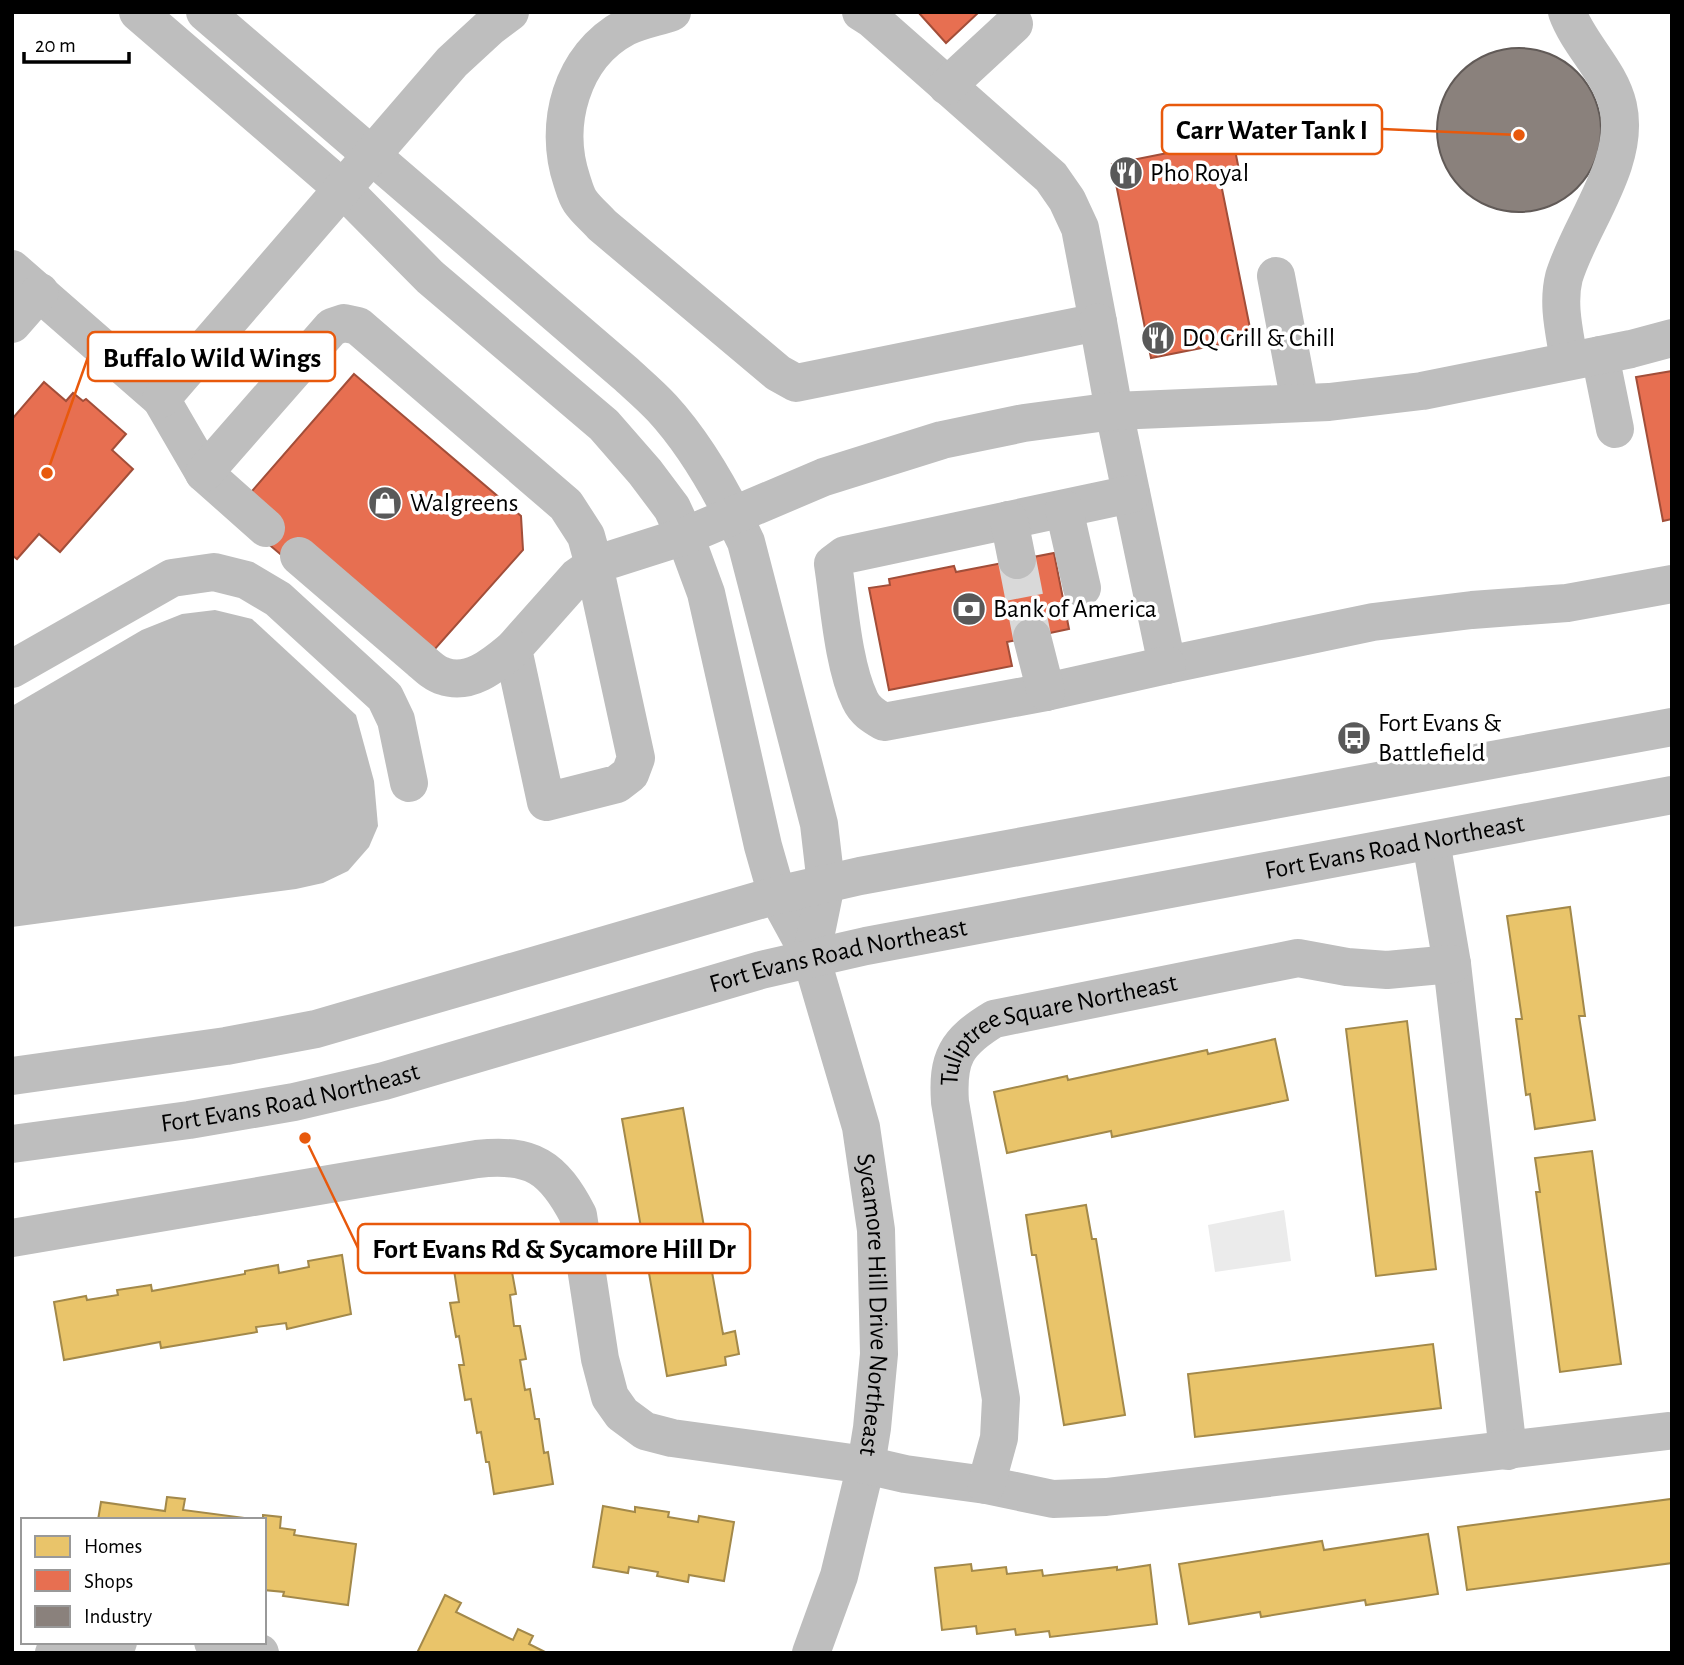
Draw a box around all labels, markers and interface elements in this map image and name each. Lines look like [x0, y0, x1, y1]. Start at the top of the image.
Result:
scale bar [24, 21, 130, 65]
text: 20 m [35, 35, 76, 56]
callout: Carr Water Tank I [1162, 105, 1382, 154]
text: Carr Water Tank I [1176, 117, 1368, 145]
restaurant icon: Pho Royal [1107, 154, 1145, 192]
place label: Pho Royal [1150, 160, 1249, 186]
restaurant icon: DQ Grill & Chill [1139, 319, 1177, 357]
place label: DQ Grill & Chill [1182, 325, 1335, 351]
callout: Buffalo Wild Wings [88, 332, 335, 381]
text: Buffalo Wild Wings [103, 345, 321, 373]
shop icon: Walgreens [366, 484, 404, 522]
place label: Walgreens [410, 490, 518, 516]
bank icon: Bank of America [950, 590, 988, 628]
place label: Bank of America [993, 596, 1157, 622]
place label: Fort Evans & Battlefield [1378, 710, 1501, 766]
bus stop icon: Fort Evans & Battlefield [1335, 719, 1373, 757]
street label: Fort Evans Road Northeast [1263, 810, 1526, 884]
street label: Fort Evans Road Northeast [706, 914, 969, 998]
street label: Tuliptree Square Northeast [936, 970, 1179, 1087]
street label: Fort Evans Road Northeast [159, 1058, 422, 1137]
street label: Sycamore Hill Drive Northeast [852, 1152, 892, 1458]
callout: Fort Evans Rd & Sycamore Hill Dr [358, 1224, 750, 1273]
text: Fort Evans Rd & Sycamore Hill Dr [372, 1236, 736, 1264]
legend [21, 1518, 266, 1644]
text: Homes [84, 1536, 142, 1557]
text: Shops [84, 1571, 133, 1592]
text: Industry [84, 1606, 152, 1627]

